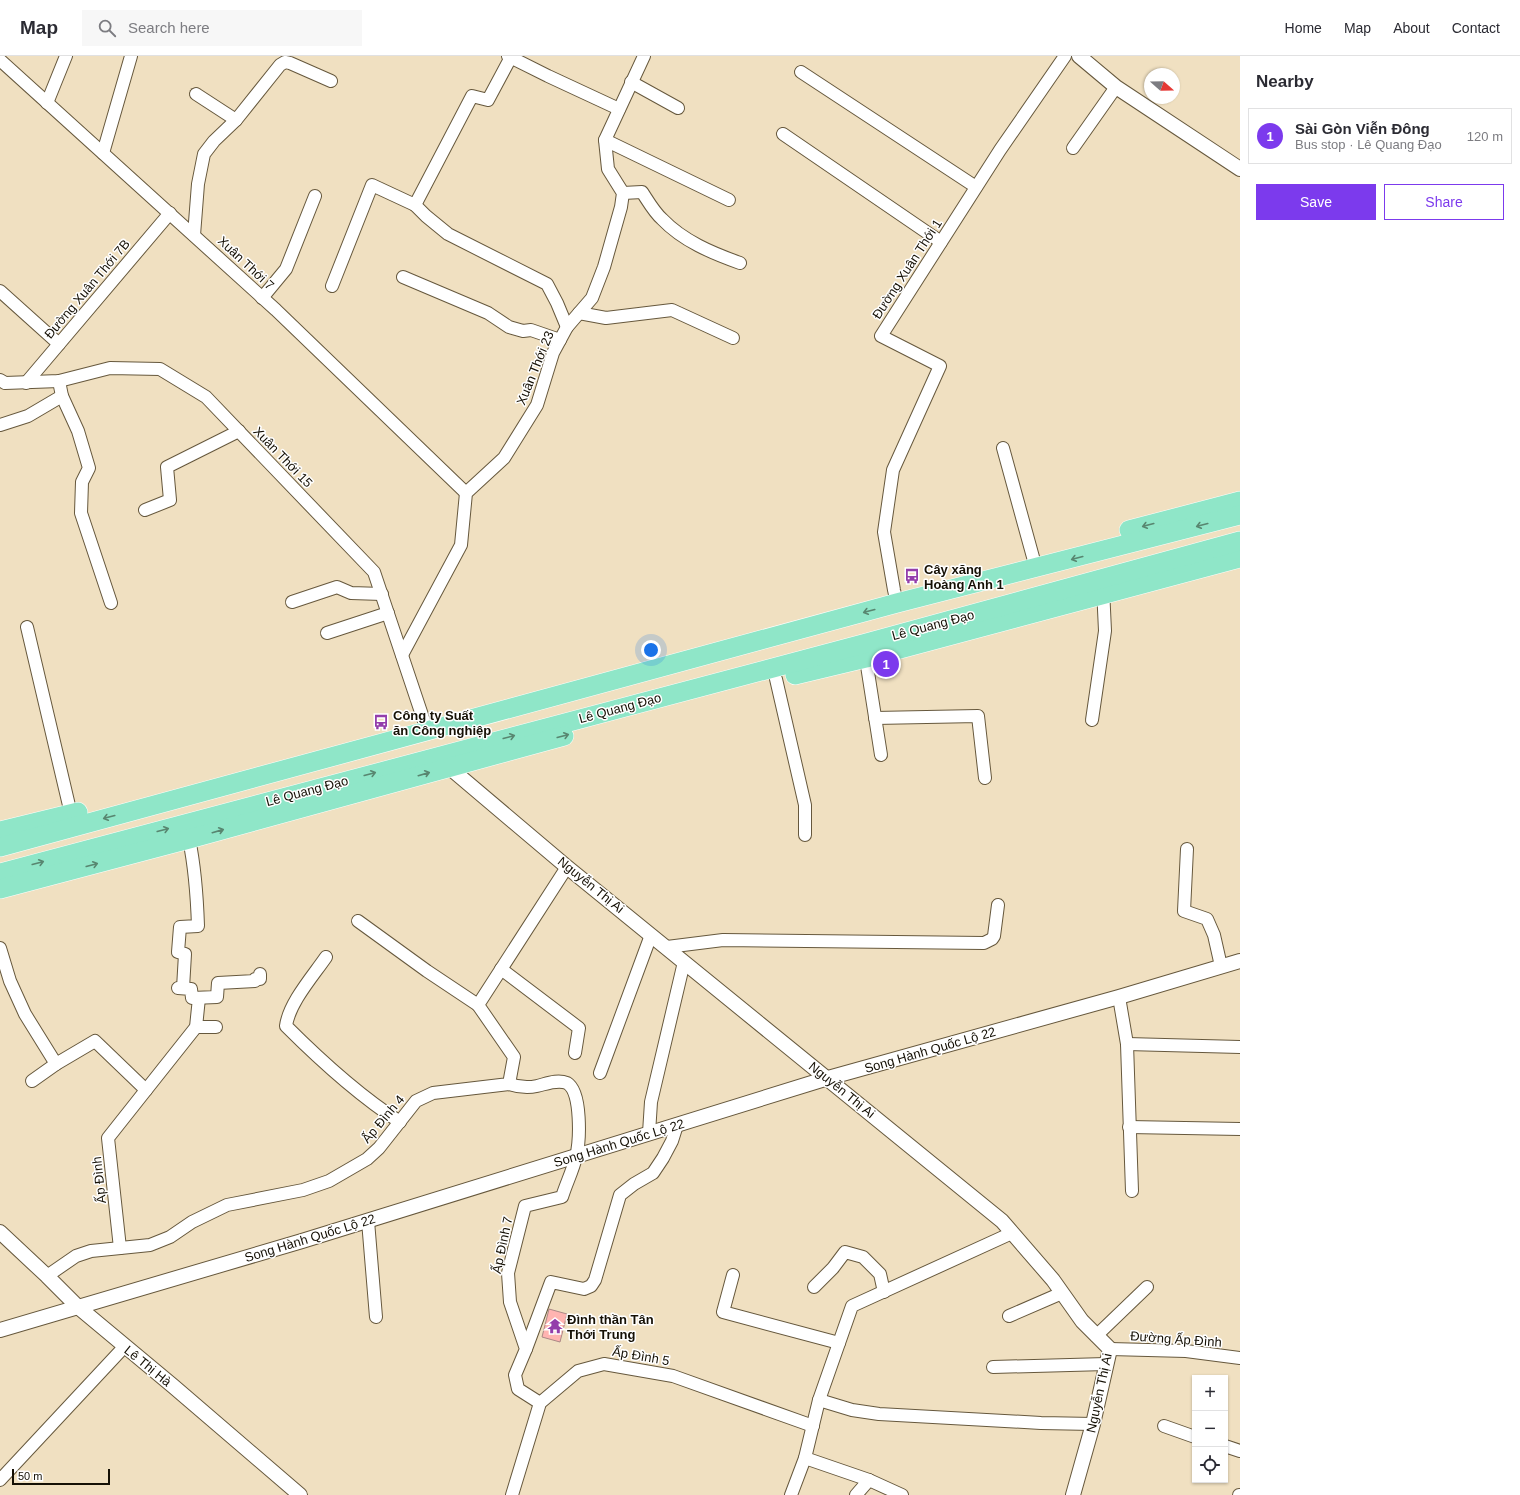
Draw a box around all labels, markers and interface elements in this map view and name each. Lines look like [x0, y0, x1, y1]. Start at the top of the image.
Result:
search box [82, 10, 362, 46]
text: Map [20, 17, 58, 38]
icon: search [96, 17, 118, 39]
text: Search here [128, 19, 210, 36]
text: Home [1285, 20, 1322, 36]
text: Map [1344, 20, 1371, 36]
text: About [1393, 20, 1430, 36]
text: Contact [1452, 20, 1500, 36]
north arrow [1144, 68, 1180, 104]
text: Nearby [1256, 72, 1314, 91]
text: Sài Gòn Viễn Đông [1295, 120, 1430, 137]
text: 1 [1266, 129, 1274, 144]
text: 120 m [1467, 129, 1503, 144]
text: Bus stop · Lê Quang Đạo [1295, 137, 1442, 152]
button: Save [1256, 184, 1376, 220]
button: Share [1384, 184, 1504, 220]
street label: Đường Xuân Thới 1 [869, 216, 945, 322]
street label: Xuân Thới 7 [215, 233, 277, 293]
street label: Đường Xuân Thới 7B [41, 236, 133, 342]
street label: Xuân Thới 23 [513, 329, 557, 407]
street label: Xuân Thới 15 [250, 424, 316, 490]
one-way arrow [1142, 522, 1155, 529]
one-way arrow [1196, 522, 1209, 529]
one-way arrow [1070, 555, 1083, 562]
place label: Cây xăng Hoàng Anh 1 [924, 562, 1004, 592]
bus stop icon: Cây xăng Hoàng Anh 1 [903, 567, 921, 585]
one-way arrow [863, 607, 876, 615]
street label: Lê Quang Đạo [890, 607, 976, 643]
your location [641, 640, 661, 660]
pin: 1 [873, 649, 899, 679]
street label: Lê Quang Đạo [577, 690, 663, 726]
place label: Công ty Suất ăn Công nghiệp [393, 708, 491, 738]
bus stop icon: Công ty Suất ăn Công nghiệp [372, 713, 390, 731]
one-way arrow [556, 732, 569, 740]
one-way arrow [502, 733, 515, 740]
one-way arrow [363, 770, 376, 777]
one-way arrow [417, 770, 430, 777]
street label: Lê Quang Đạo [264, 773, 350, 809]
one-way arrow [102, 814, 115, 821]
one-way arrow [156, 825, 169, 833]
one-way arrow [211, 827, 224, 835]
street label: Nguyễn Thị Ai [555, 854, 627, 916]
one-way arrow [31, 859, 44, 866]
one-way arrow [85, 860, 98, 868]
street label: Song Hành Quốc Lộ 22 [863, 1024, 997, 1076]
street label: Nguyễn Thị Ai [806, 1059, 878, 1121]
street label: Ấp Đình 4 [359, 1092, 407, 1146]
street label: Song Hành Quốc Lộ 22 [552, 1116, 686, 1170]
street label: Ấp Đình [89, 1156, 109, 1204]
street label: Song Hành Quốc Lộ 22 [243, 1211, 377, 1265]
street label: Ấp Đình 7 [489, 1215, 515, 1275]
place label: Đình thần Tân Thới Trung [567, 1312, 654, 1342]
temple icon: Đình thần Tân Thới Trung [546, 1317, 564, 1335]
street label: Đường Ấp Đình [1130, 1328, 1222, 1350]
street label: Lê Thị Hà [121, 1343, 175, 1390]
street label: Ấp Đình 5 [611, 1344, 671, 1368]
street label: Nguyễn Thị Ai [1083, 1352, 1115, 1434]
map controls [1192, 1375, 1228, 1483]
button: + [1192, 1375, 1228, 1411]
button: − [1192, 1411, 1228, 1447]
button: locate [1192, 1447, 1228, 1483]
scale bar [12, 1467, 110, 1486]
text: 50 m [18, 1470, 42, 1482]

